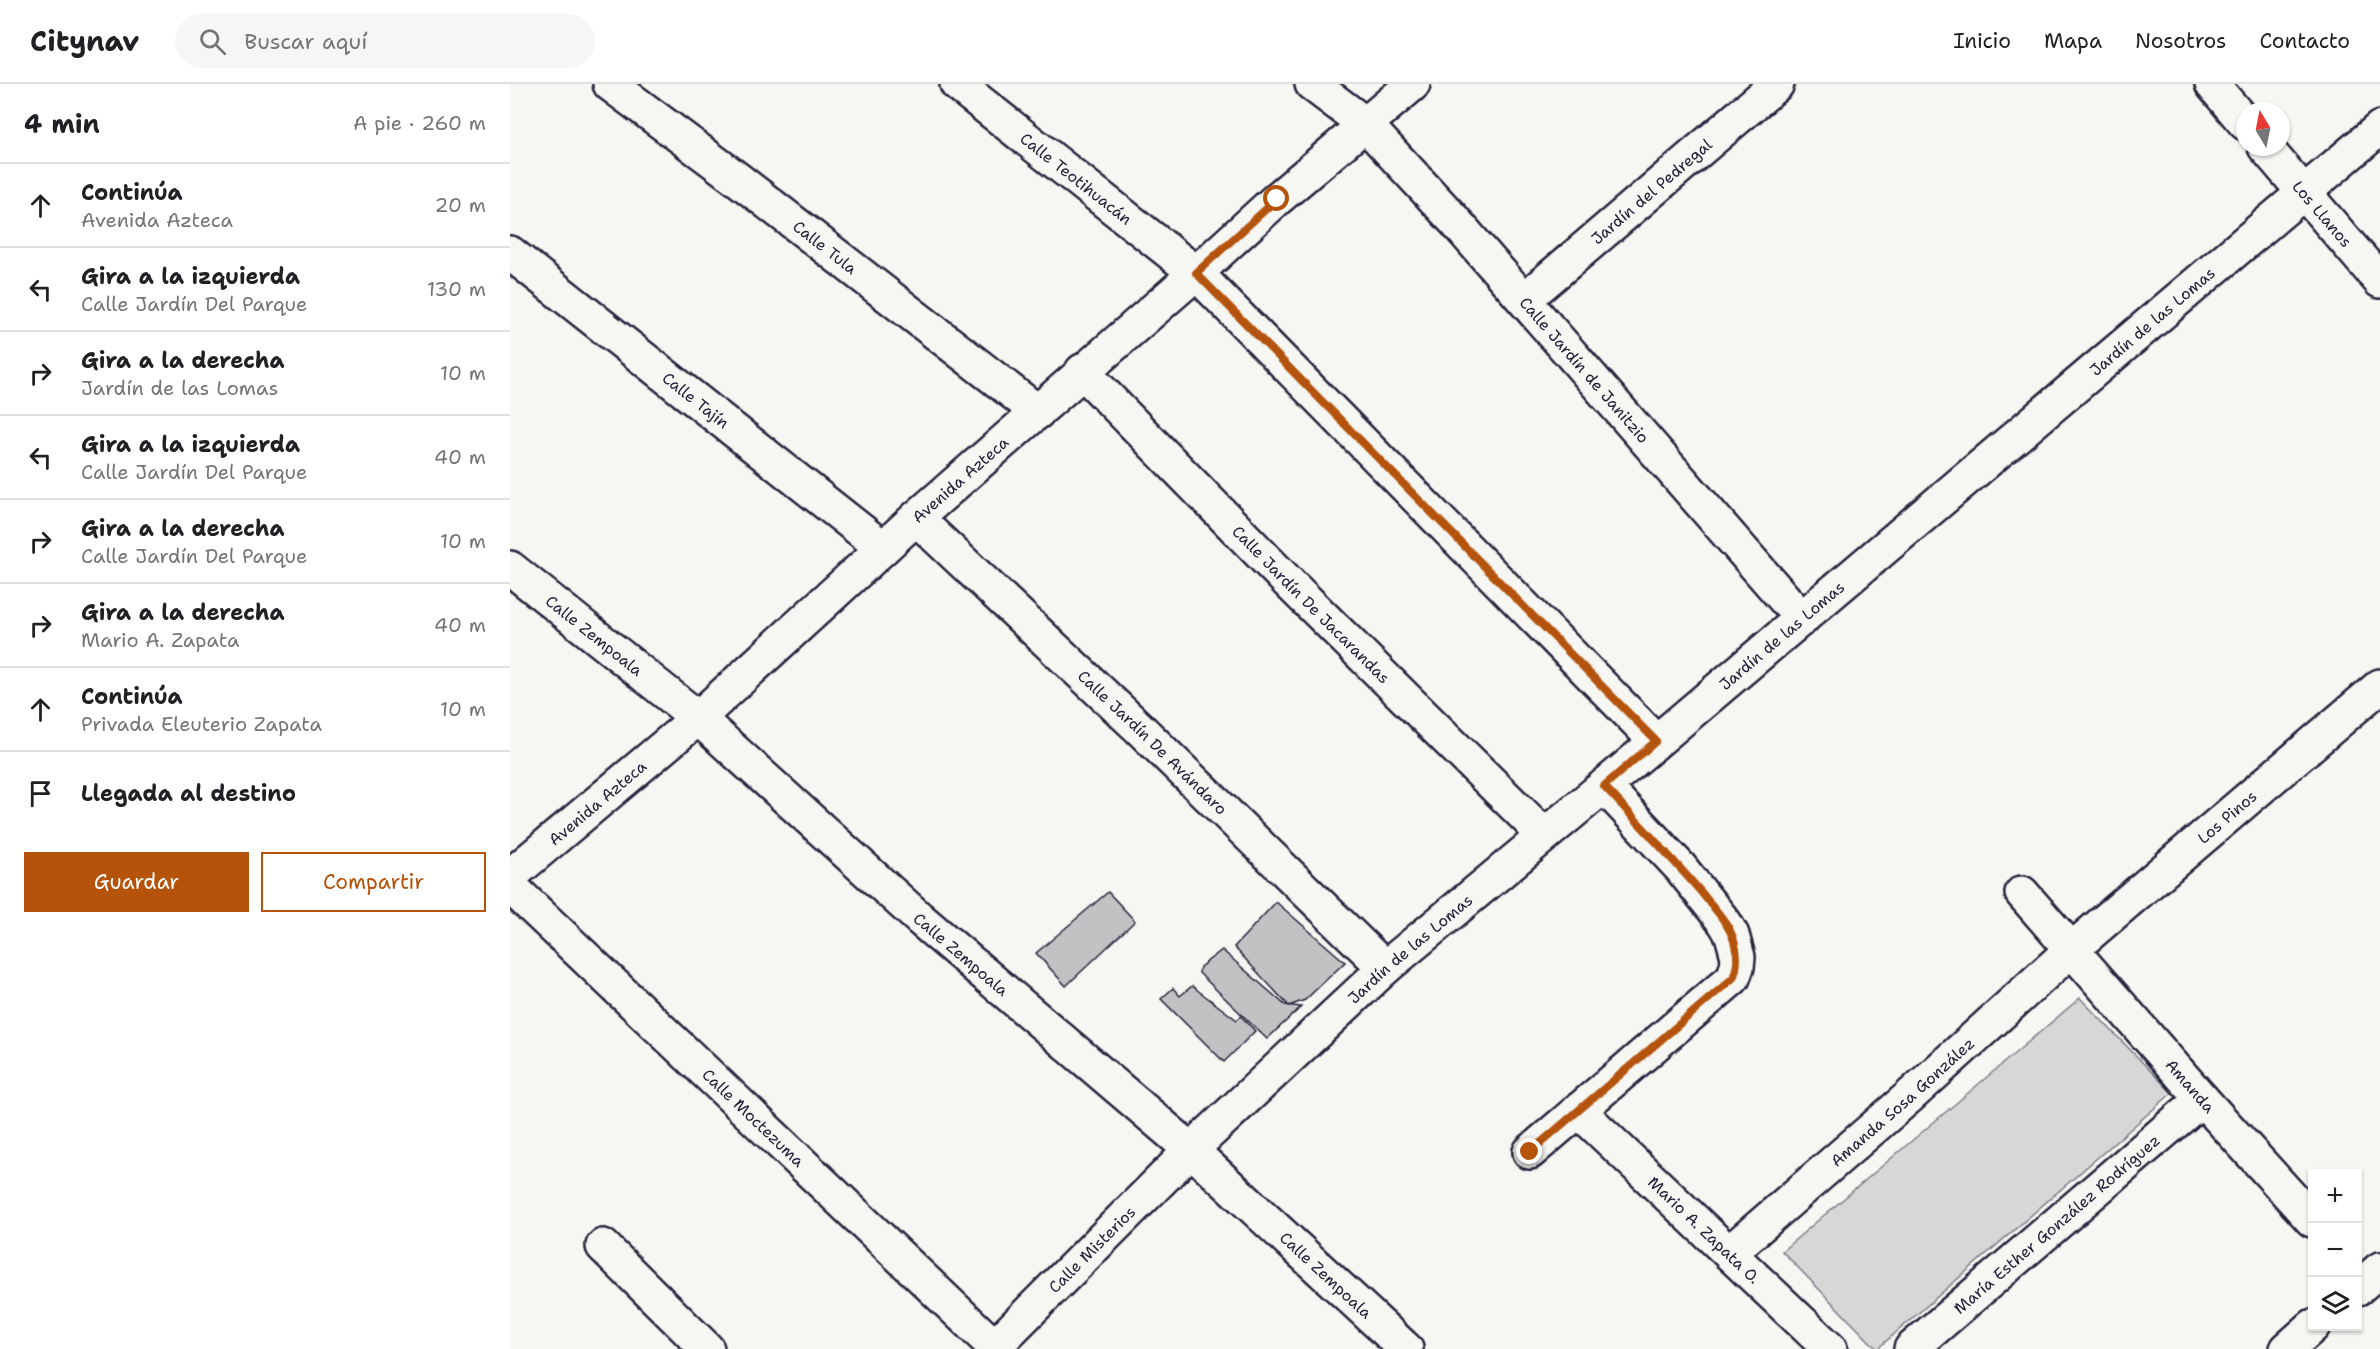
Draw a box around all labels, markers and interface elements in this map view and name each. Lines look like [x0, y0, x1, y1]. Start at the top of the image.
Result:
search box [175, 14, 595, 68]
text: Citynav [30, 22, 139, 60]
icon: search [196, 25, 229, 58]
text: Buscar aquí [244, 27, 367, 56]
text: Inicio [1953, 27, 2011, 55]
text: Mapa [2044, 27, 2102, 55]
text: Nosotros [2135, 27, 2226, 55]
text: Contacto [2259, 27, 2350, 55]
north arrow [2236, 102, 2290, 156]
text: 4 min [24, 106, 100, 141]
text: A pie · 260 m [353, 110, 486, 136]
street label: Calle Teotihuacán [1016, 128, 1136, 230]
street label: Jardín del Pedregal [1587, 134, 1717, 249]
street label: Los Llanos [2287, 176, 2356, 252]
text: Continúa [81, 178, 183, 207]
route start [1263, 185, 1289, 211]
icon: ahead [24, 189, 57, 222]
text: 20 m [435, 192, 486, 218]
text: Avenida Azteca [81, 207, 233, 233]
street label: Calle Tula [789, 216, 861, 279]
text: Gira a la izquierda [81, 262, 300, 291]
street label: Jardín de las Lomas [2086, 262, 2220, 381]
icon: left [24, 273, 57, 306]
text: 130 m [427, 276, 486, 302]
text: Calle Jardín Del Parque [81, 291, 307, 317]
street label: Calle Jardín de Janitzio [1515, 293, 1654, 448]
text: Gira a la derecha [81, 346, 285, 375]
icon: right [24, 357, 57, 390]
text: 10 m [440, 360, 486, 386]
street label: Calle Tajín [658, 367, 733, 433]
text: Jardín de las Lomas [81, 375, 278, 401]
text: Gira a la izquierda [81, 430, 300, 459]
street label: Avenida Azteca [908, 432, 1013, 528]
icon: left [24, 441, 57, 474]
text: 40 m [434, 444, 486, 470]
text: Calle Jardín Del Parque [81, 459, 307, 485]
text: Gira a la derecha [81, 514, 285, 543]
street label: Calle Jardín De Jacarandas [1227, 521, 1394, 688]
icon: right [24, 525, 57, 558]
text: 10 m [440, 528, 486, 554]
text: Calle Jardín Del Parque [81, 543, 307, 569]
street label: Jardín de las Lomas [1715, 577, 1849, 695]
street label: Calle Zempoala [541, 591, 647, 681]
text: Gira a la derecha [81, 598, 285, 627]
icon: right [24, 609, 57, 642]
text: 40 m [434, 612, 486, 638]
text: Mario A. Zapata [81, 627, 239, 653]
street label: Calle Jardín De Avándaro [1073, 666, 1232, 819]
text: Continúa [81, 682, 183, 711]
icon: ahead [24, 693, 57, 726]
text: 10 m [440, 696, 486, 722]
text: Privada Eleuterio Zapata [81, 711, 322, 737]
street label: Avenida Azteca [544, 756, 651, 850]
icon: arrive [24, 777, 57, 810]
text: Llegada al destino [81, 779, 296, 808]
street label: Los Pinos [2193, 786, 2261, 848]
button: Guardar [24, 852, 249, 912]
button: Compartir [261, 852, 486, 912]
street label: Jardín de las Lomas [1344, 890, 1477, 1008]
street label: Calle Zempoala [909, 908, 1013, 1001]
street label: Amanda Sosa González [1826, 1033, 1979, 1171]
street label: Amanda [2161, 1055, 2220, 1118]
street label: Calle Moctezuma [698, 1064, 809, 1172]
street label: María Esther González Rodríguez [1949, 1130, 2164, 1319]
route end [1516, 1138, 1542, 1164]
map controls [2308, 1169, 2362, 1331]
button: + [2308, 1169, 2362, 1223]
street label: Mario A. Zapata O. [1643, 1172, 1764, 1288]
street label: Calle Misterios [1044, 1202, 1140, 1298]
button: − [2308, 1223, 2362, 1277]
street label: Calle Zempoala [1275, 1227, 1376, 1323]
button: layers [2308, 1277, 2362, 1331]

